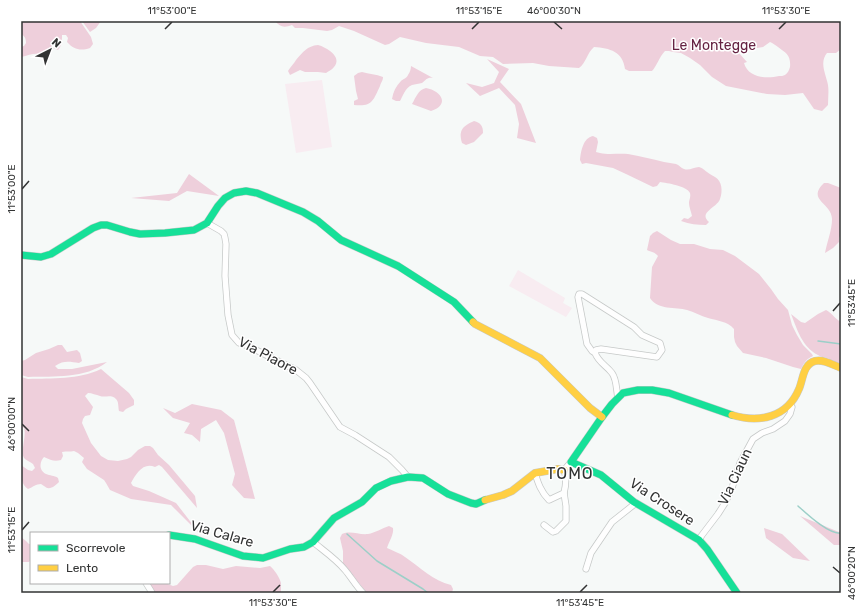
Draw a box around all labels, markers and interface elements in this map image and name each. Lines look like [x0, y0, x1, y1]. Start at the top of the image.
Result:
text: 11°53'00"E [147, 5, 197, 17]
text: 11°53'15"E [456, 5, 502, 17]
text: 46°00'30"N [527, 5, 581, 17]
text: 11°53'30"E [762, 5, 810, 17]
north arrow [30, 30, 70, 70]
text: N [49, 35, 64, 50]
park label: Le Montegge [672, 37, 756, 54]
text: 11°53'00"E [6, 164, 18, 214]
text: 11°53'45"E [846, 279, 858, 327]
street label: Via Piaore [235, 333, 301, 379]
text: 46°00'00"N [6, 397, 18, 451]
street label: Via Ciaun [714, 446, 756, 508]
district label: TOMO [546, 464, 594, 483]
street label: Via Crosere [626, 475, 698, 529]
text: 11°53'15"E [6, 507, 18, 553]
street label: Via Calare [188, 517, 256, 551]
legend [30, 532, 170, 584]
text: Scorrevole [66, 541, 126, 555]
text: 46°00'20"N [846, 546, 858, 600]
text: Lento [66, 561, 98, 575]
text: 11°53'30"E [249, 597, 297, 609]
text: 11°53'45"E [556, 597, 604, 609]

